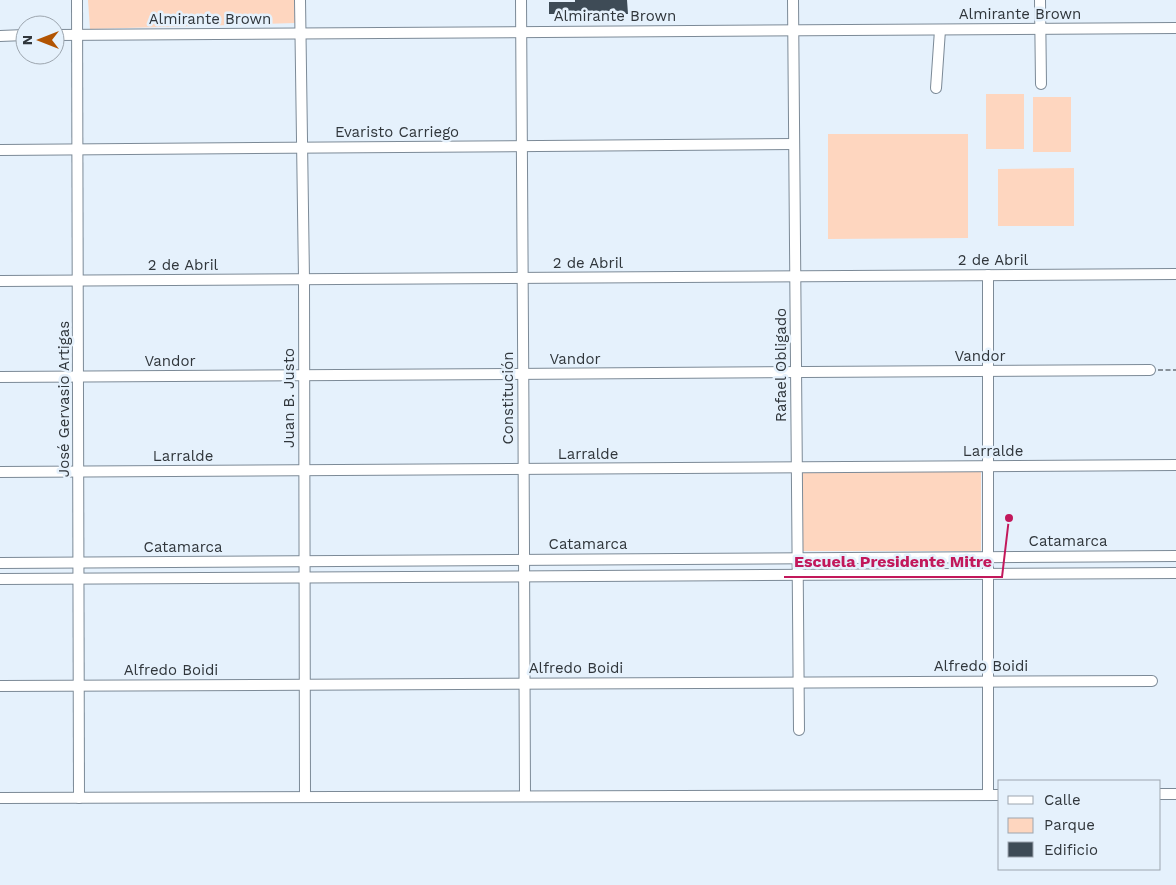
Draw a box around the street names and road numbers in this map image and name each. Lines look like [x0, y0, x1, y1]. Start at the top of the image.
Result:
street label: Almirante Brown [959, 5, 1081, 23]
street label: Almirante Brown [554, 7, 676, 25]
street label: Almirante Brown [149, 10, 271, 28]
street label: Evaristo Carriego [335, 123, 459, 141]
street label: 2 de Abril [958, 251, 1029, 269]
street label: 2 de Abril [553, 254, 624, 272]
street label: 2 de Abril [148, 256, 219, 274]
street label: Rafael Obligado [772, 308, 790, 422]
street label: José Gervasio Artigas [55, 321, 73, 477]
street label: Vandor [954, 347, 1006, 365]
street label: Juan B. Justo [280, 348, 298, 448]
street label: Vandor [549, 350, 601, 368]
street label: Vandor [144, 352, 196, 370]
street label: Constitución [499, 352, 517, 444]
street label: Larralde [963, 442, 1023, 460]
street label: Larralde [558, 445, 618, 463]
street label: Larralde [153, 447, 213, 465]
street label: Catamarca [1029, 532, 1108, 550]
street label: Catamarca [549, 535, 628, 553]
street label: Catamarca [144, 538, 223, 556]
street label: Alfredo Boidi [934, 657, 1028, 675]
street label: Alfredo Boidi [529, 659, 623, 677]
street label: Alfredo Boidi [124, 661, 218, 679]

